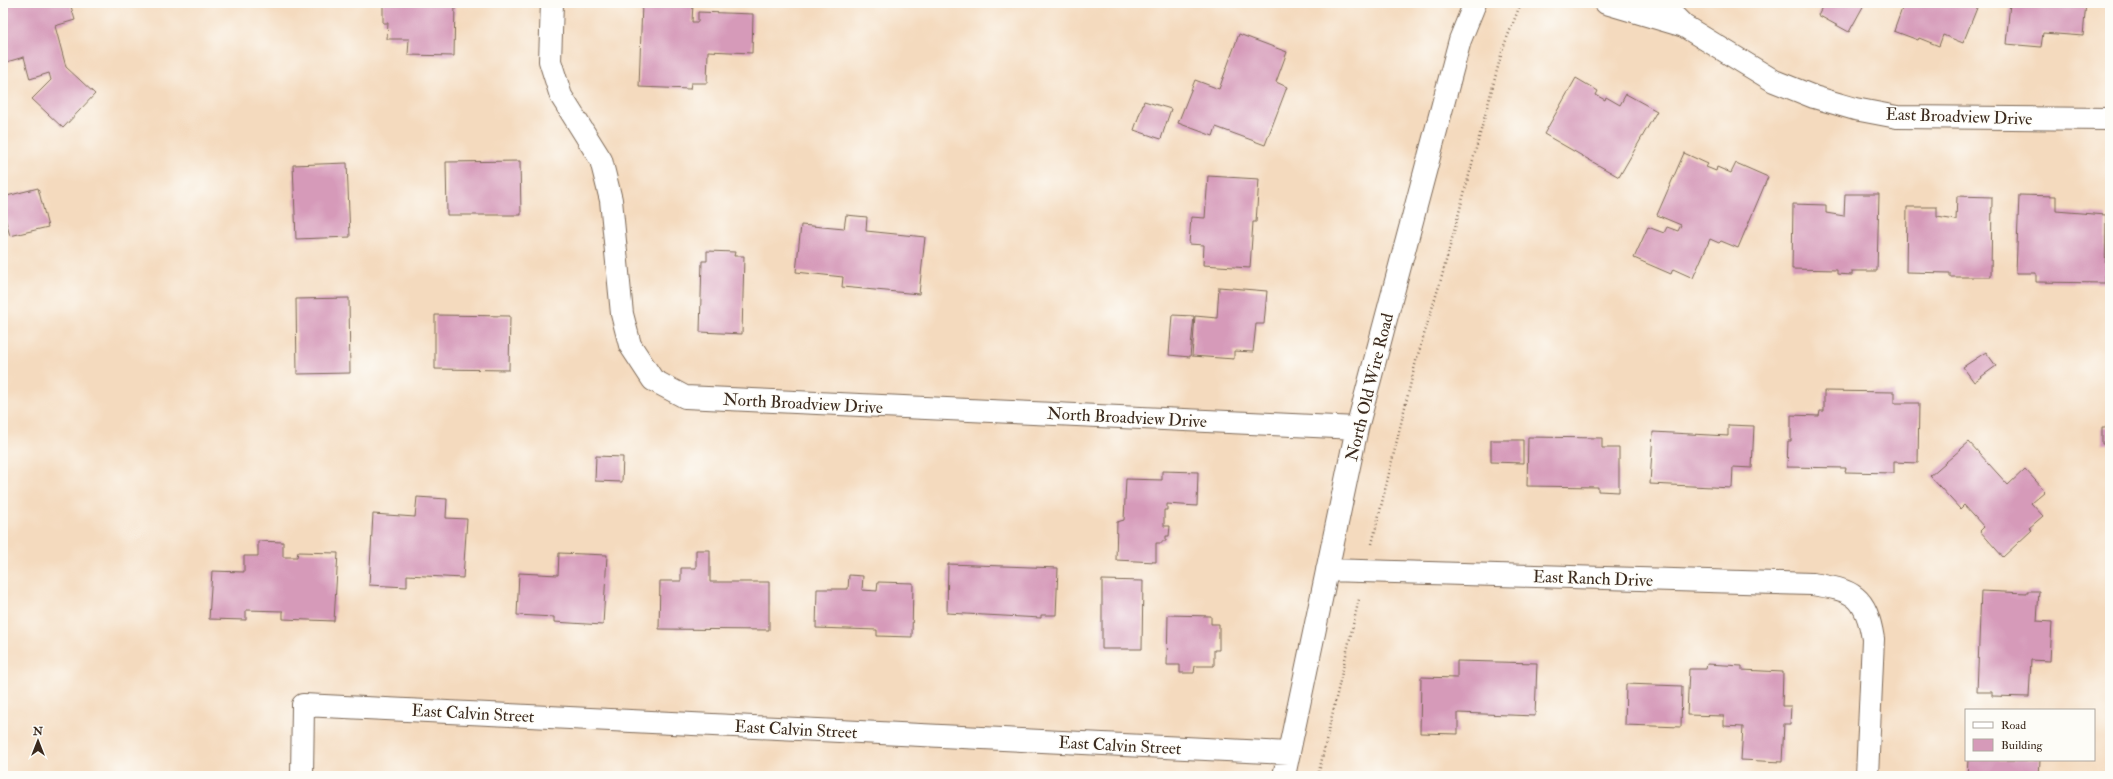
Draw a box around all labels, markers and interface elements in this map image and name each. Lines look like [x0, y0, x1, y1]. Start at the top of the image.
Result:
street label: East Broadview Drive [1885, 103, 2033, 130]
street label: North Old Wire Road [1341, 310, 1398, 463]
street label: North Broadview Drive [722, 389, 883, 418]
street label: North Broadview Drive [1046, 403, 1207, 432]
street label: East Ranch Drive [1533, 566, 1653, 591]
street label: East Calvin Street [411, 700, 535, 727]
legend [1965, 709, 2095, 761]
street label: East Calvin Street [734, 716, 858, 743]
text: Road [2001, 718, 2026, 733]
north arrow [18, 721, 58, 761]
text: N [32, 725, 44, 738]
street label: East Calvin Street [1058, 732, 1182, 759]
text: Building [2001, 738, 2044, 753]

